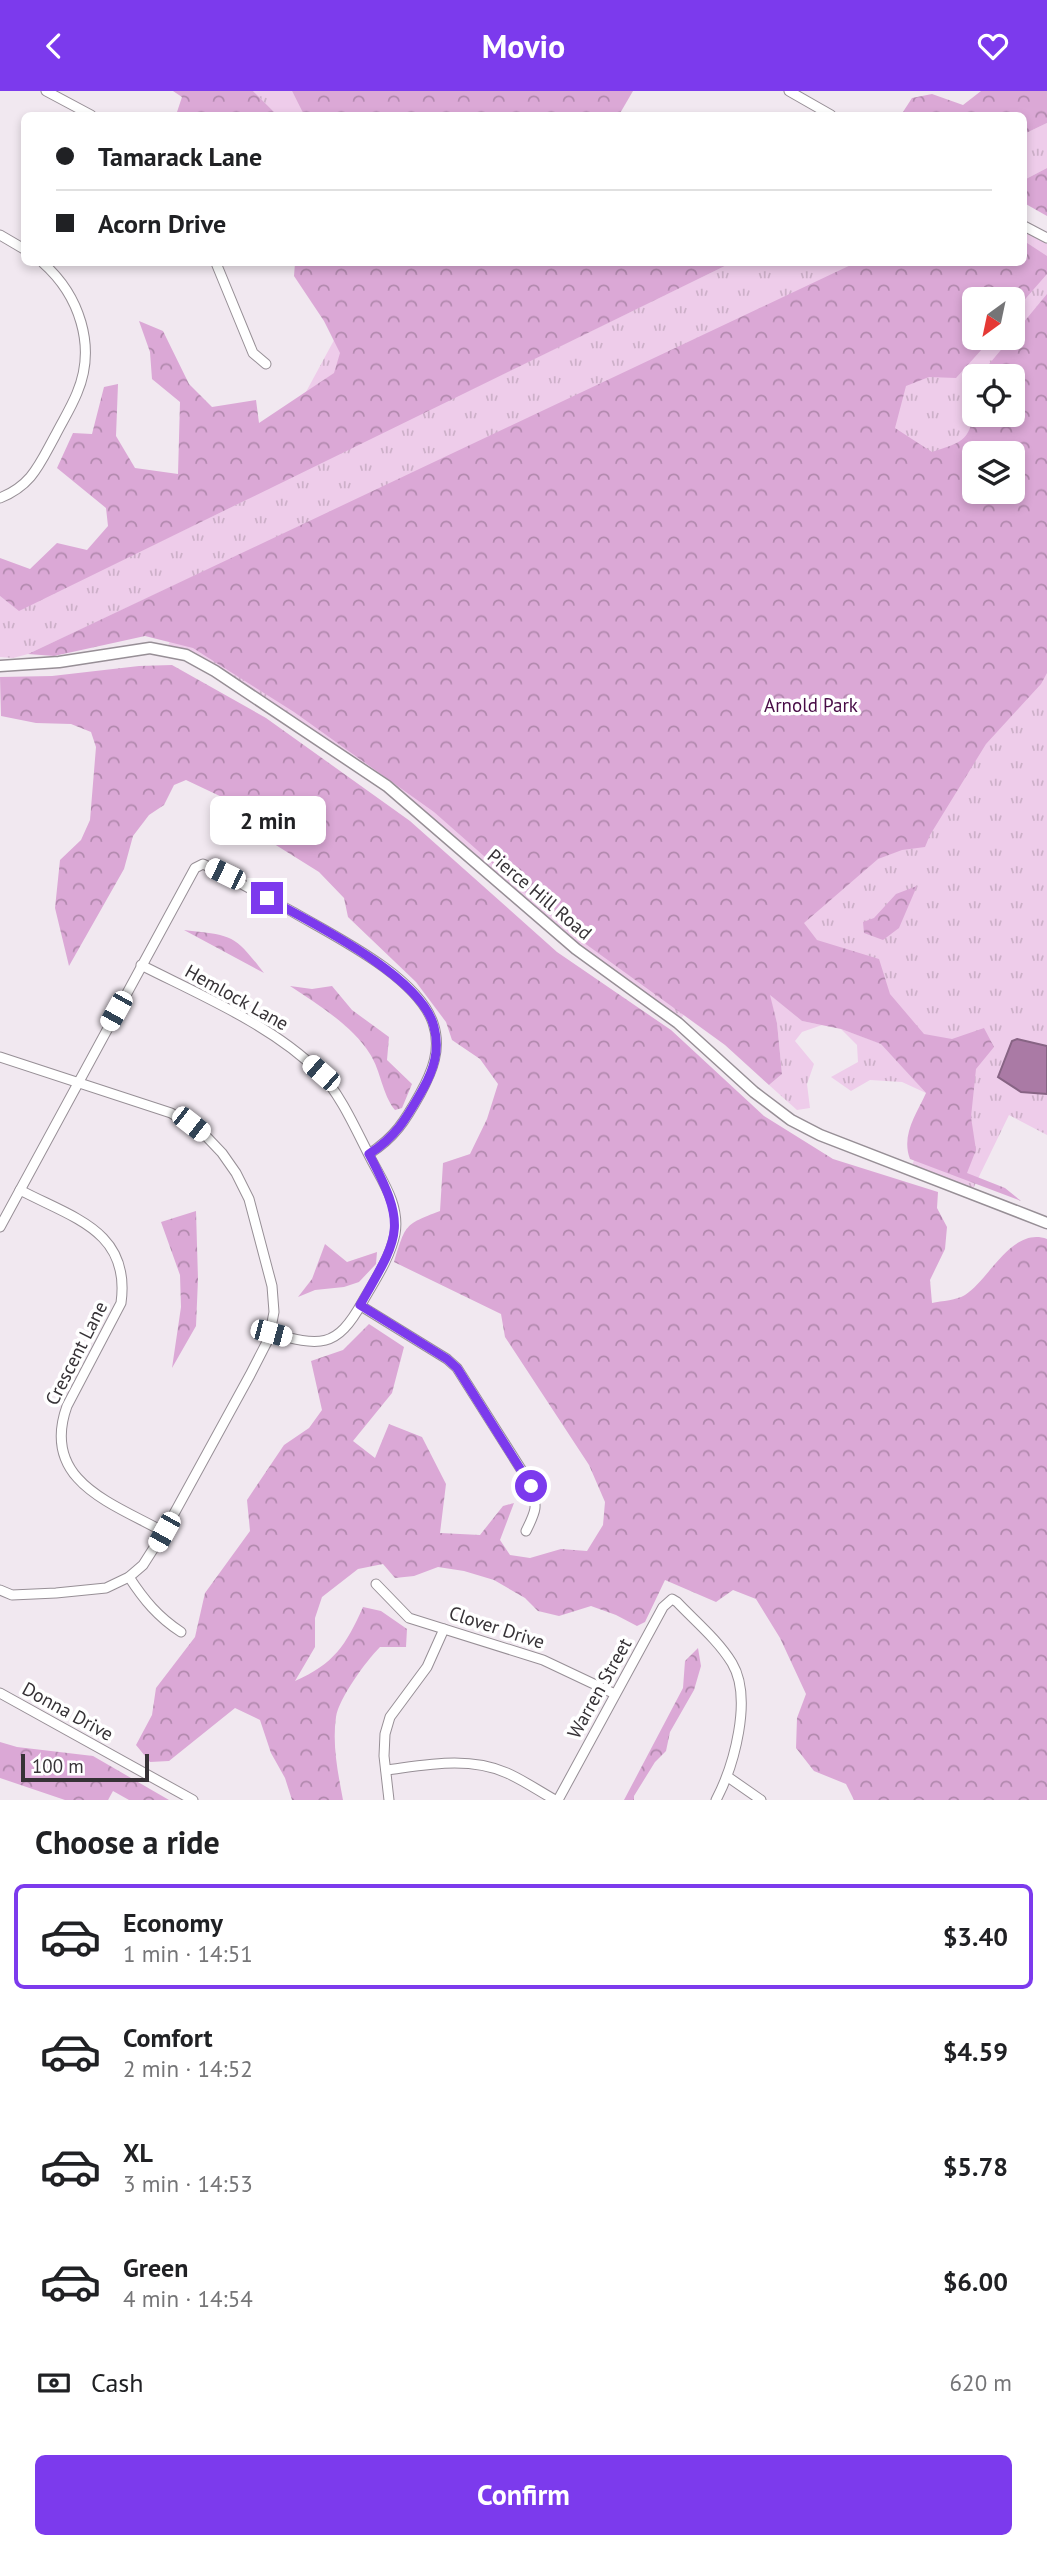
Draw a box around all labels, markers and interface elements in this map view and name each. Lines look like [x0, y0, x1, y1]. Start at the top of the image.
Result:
text: Movio [482, 25, 565, 67]
icon: back [35, 27, 73, 65]
icon: heart [974, 27, 1012, 65]
text: Tamarack Lane [98, 140, 262, 173]
text: Acorn Drive [98, 207, 226, 240]
north arrow [962, 287, 1026, 350]
map controls [962, 287, 1025, 504]
button: locate [962, 364, 1025, 427]
button: layers [962, 441, 1025, 504]
park label: Arnold Park [764, 693, 858, 717]
callout: 2 min [209, 797, 325, 845]
text: 2 min [240, 806, 296, 835]
street label: Pierce Hill Road [483, 843, 597, 945]
car [202, 855, 249, 893]
route end [251, 882, 283, 914]
street label: Hemlock Lane [181, 959, 293, 1035]
car [97, 988, 136, 1034]
car [299, 1051, 344, 1095]
car [168, 1103, 215, 1145]
street label: Crescent Lane [40, 1297, 112, 1409]
car [248, 1317, 295, 1349]
route start [515, 1470, 547, 1502]
car [145, 1509, 184, 1555]
street label: Clover Drive [446, 1600, 548, 1654]
street label: Warren Street [562, 1633, 637, 1742]
street label: Donna Drive [18, 1676, 118, 1746]
scale bar [21, 1751, 149, 1783]
text: 100 m [32, 1754, 84, 1778]
text: Choose a ride [35, 1821, 220, 1863]
icon: car [39, 1905, 102, 1968]
text: Economy [123, 1906, 223, 1939]
text: $3.40 [943, 1920, 1008, 1953]
text: 1 min · 14:51 [123, 1939, 253, 1968]
icon: car [39, 2020, 102, 2083]
text: Comfort [123, 2021, 213, 2054]
text: $4.59 [943, 2035, 1008, 2068]
text: 2 min · 14:52 [123, 2054, 253, 2083]
icon: car [39, 2135, 102, 2198]
text: XL [123, 2136, 153, 2169]
text: $5.78 [943, 2150, 1008, 2183]
text: 3 min · 14:53 [123, 2169, 253, 2198]
icon: car [39, 2250, 102, 2313]
text: Green [123, 2251, 188, 2284]
text: $6.00 [943, 2265, 1008, 2298]
text: 4 min · 14:54 [123, 2284, 253, 2313]
icon: cash [35, 2364, 73, 2402]
text: Cash [91, 2366, 143, 2399]
text: 620 m [950, 2368, 1012, 2397]
button: Confirm [35, 2455, 1012, 2535]

